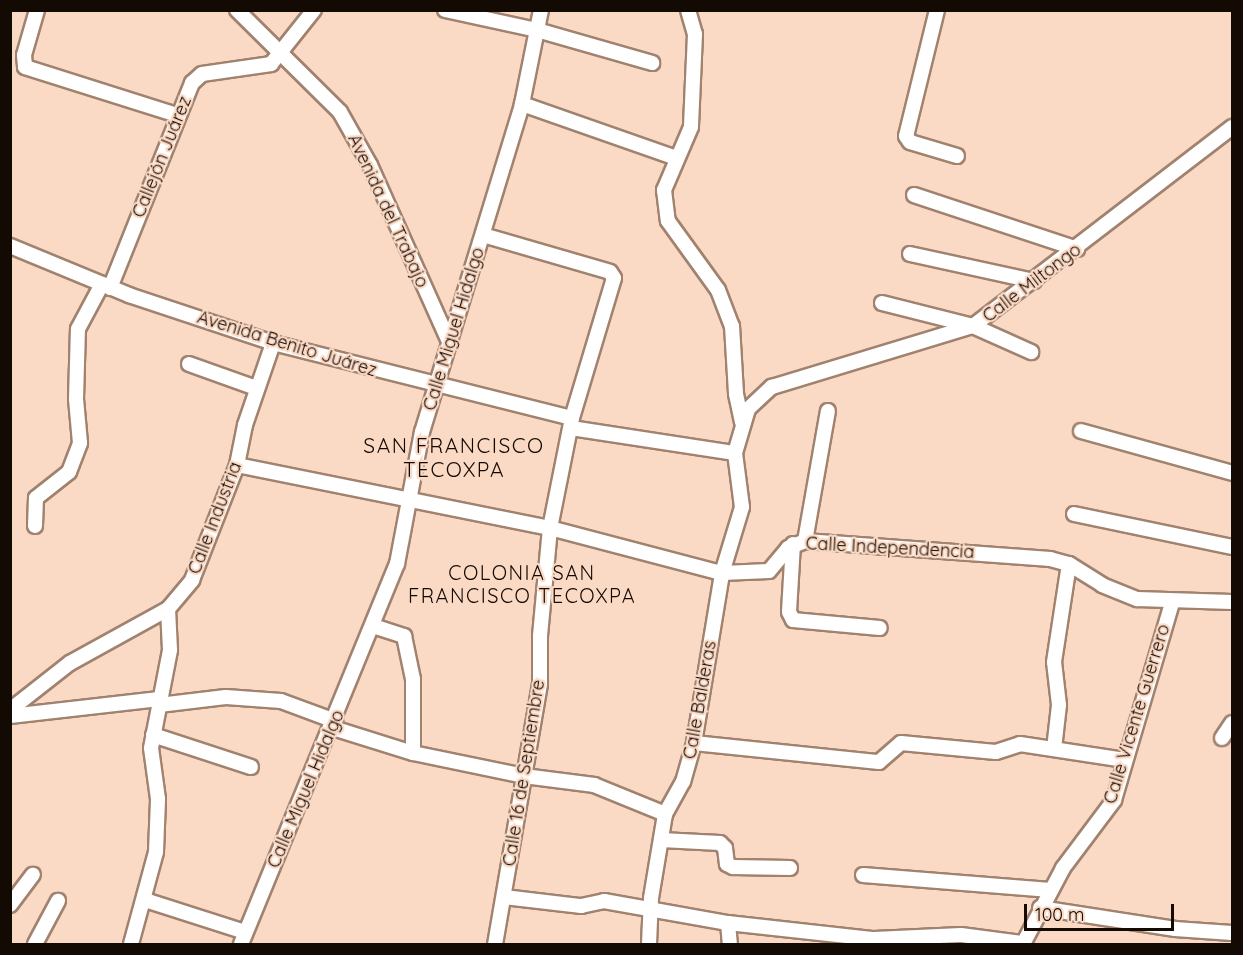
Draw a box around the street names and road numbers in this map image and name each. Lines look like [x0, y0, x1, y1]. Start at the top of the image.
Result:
street label: Callejón Juárez [128, 93, 196, 221]
street label: Avenida del Trabajo [343, 131, 433, 291]
street label: Calle Miltongo [978, 239, 1086, 327]
street label: Calle Miguel Hidalgo [419, 245, 489, 413]
street label: Avenida Benito Juárez [195, 306, 379, 382]
street label: Calle Industria [184, 459, 246, 577]
street label: Calle Independencia [805, 533, 975, 563]
street label: Calle Vicente Guerrero [1099, 622, 1175, 806]
street label: Calle Balderas [679, 639, 721, 761]
street label: Calle 16 de Septiembre [499, 678, 549, 868]
street label: Calle Miguel Hidalgo [263, 707, 349, 871]

